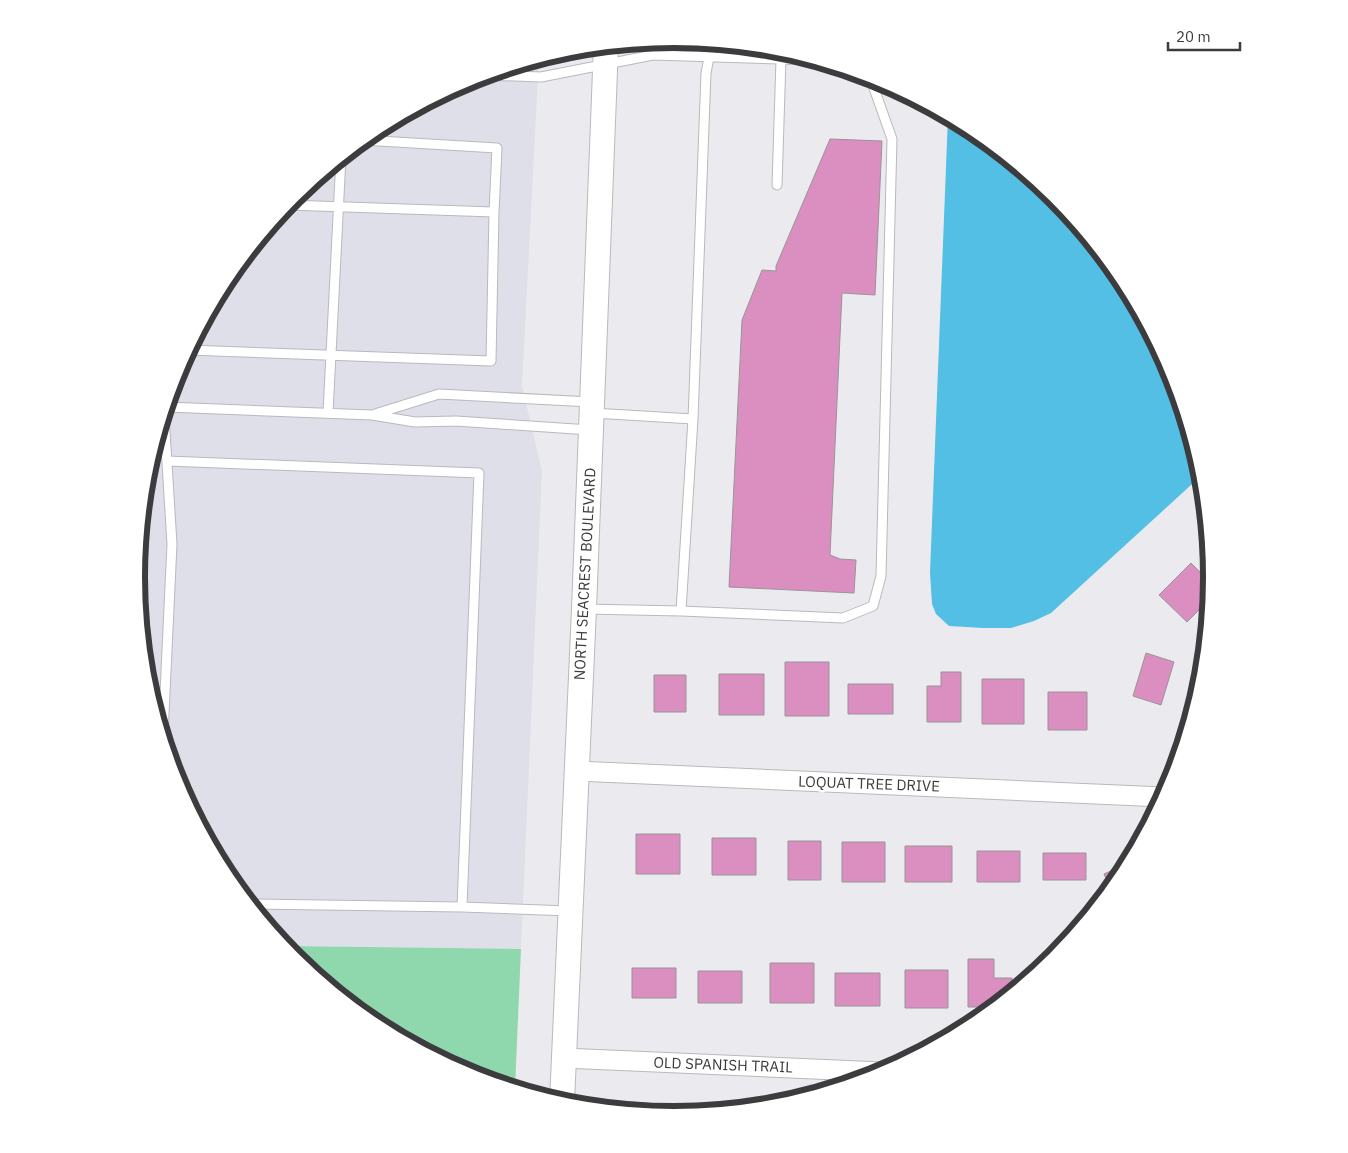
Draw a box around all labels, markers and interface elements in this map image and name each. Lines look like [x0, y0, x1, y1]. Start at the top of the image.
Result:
scale bar [1168, 20, 1240, 52]
text: 20 m [1176, 27, 1211, 46]
street label: NORTH SEACREST BOULEVARD [569, 467, 600, 681]
street label: LOQUAT TREE DRIVE [798, 772, 940, 795]
street label: OLD SPANISH TRAIL [653, 1053, 793, 1076]

